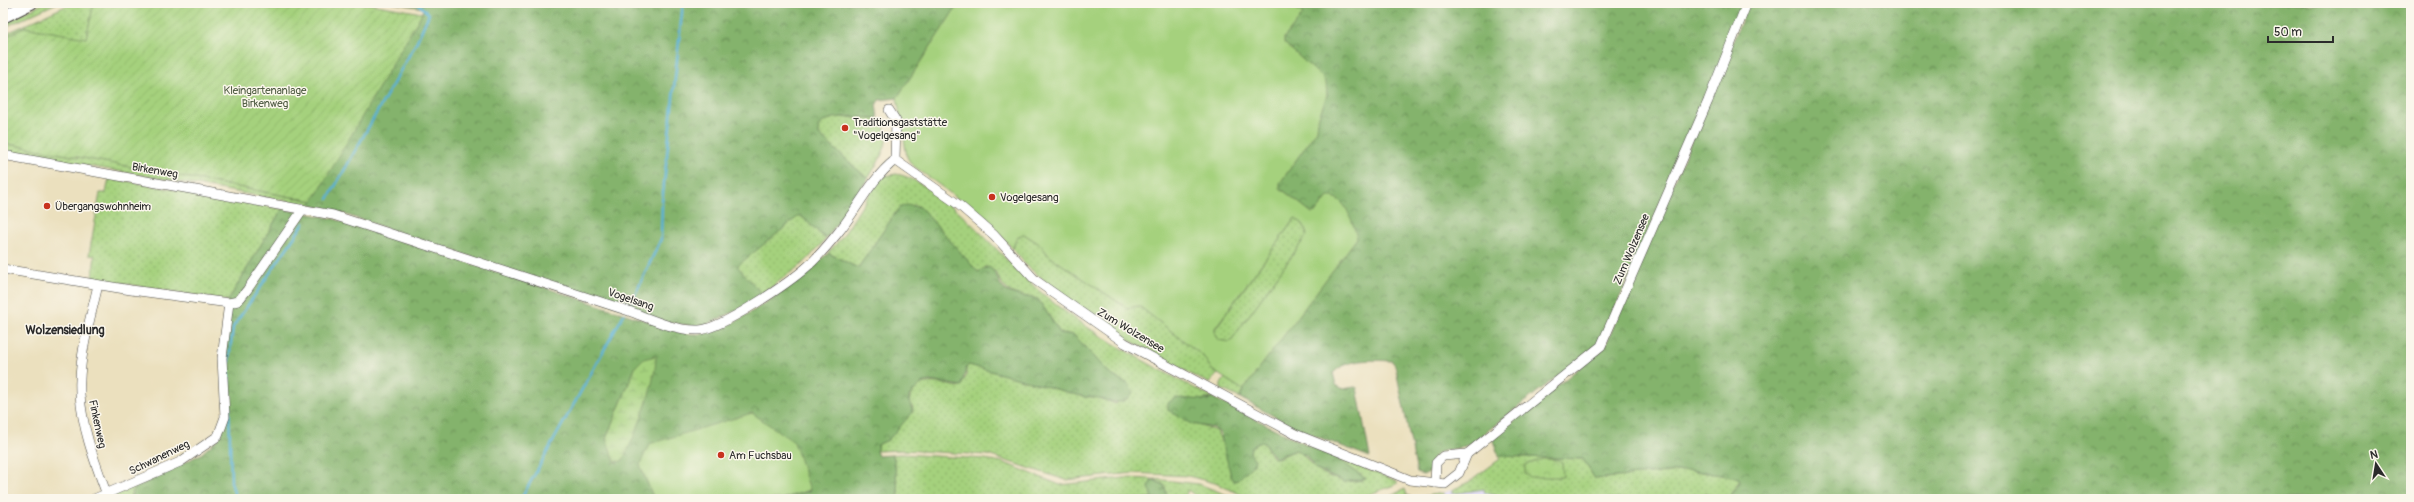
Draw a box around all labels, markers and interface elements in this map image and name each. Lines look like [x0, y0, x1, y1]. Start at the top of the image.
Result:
scale bar [2268, 18, 2333, 44]
text: 50 m [2274, 25, 2302, 40]
park label: Kleingartenanlage Birkenweg [224, 84, 307, 110]
place label: Traditionsgaststätte "Vogelgesang" [853, 116, 948, 142]
marker: Traditionsgaststätte "Vogelgesang" [840, 123, 850, 133]
street label: Birkenweg [131, 160, 179, 181]
place label: Vogelgesang [1000, 191, 1059, 204]
marker: Vogelgesang [987, 192, 997, 202]
place label: Übergangswohnheim [55, 200, 151, 213]
marker: Übergangswohnheim [42, 201, 52, 211]
street label: Zum Wolzensee [1611, 211, 1652, 286]
street label: Vogelsang [606, 286, 656, 314]
street label: Zum Wolzensee [1095, 305, 1167, 356]
district label: Wolzensiedlung [25, 323, 105, 338]
street label: Finkenweg [86, 399, 109, 450]
street label: Schwanenweg [127, 437, 192, 478]
north arrow [2356, 444, 2396, 484]
text: N [2369, 447, 2380, 462]
place label: Am Fuchsbau [729, 449, 792, 462]
marker: Am Fuchsbau [716, 450, 726, 460]

